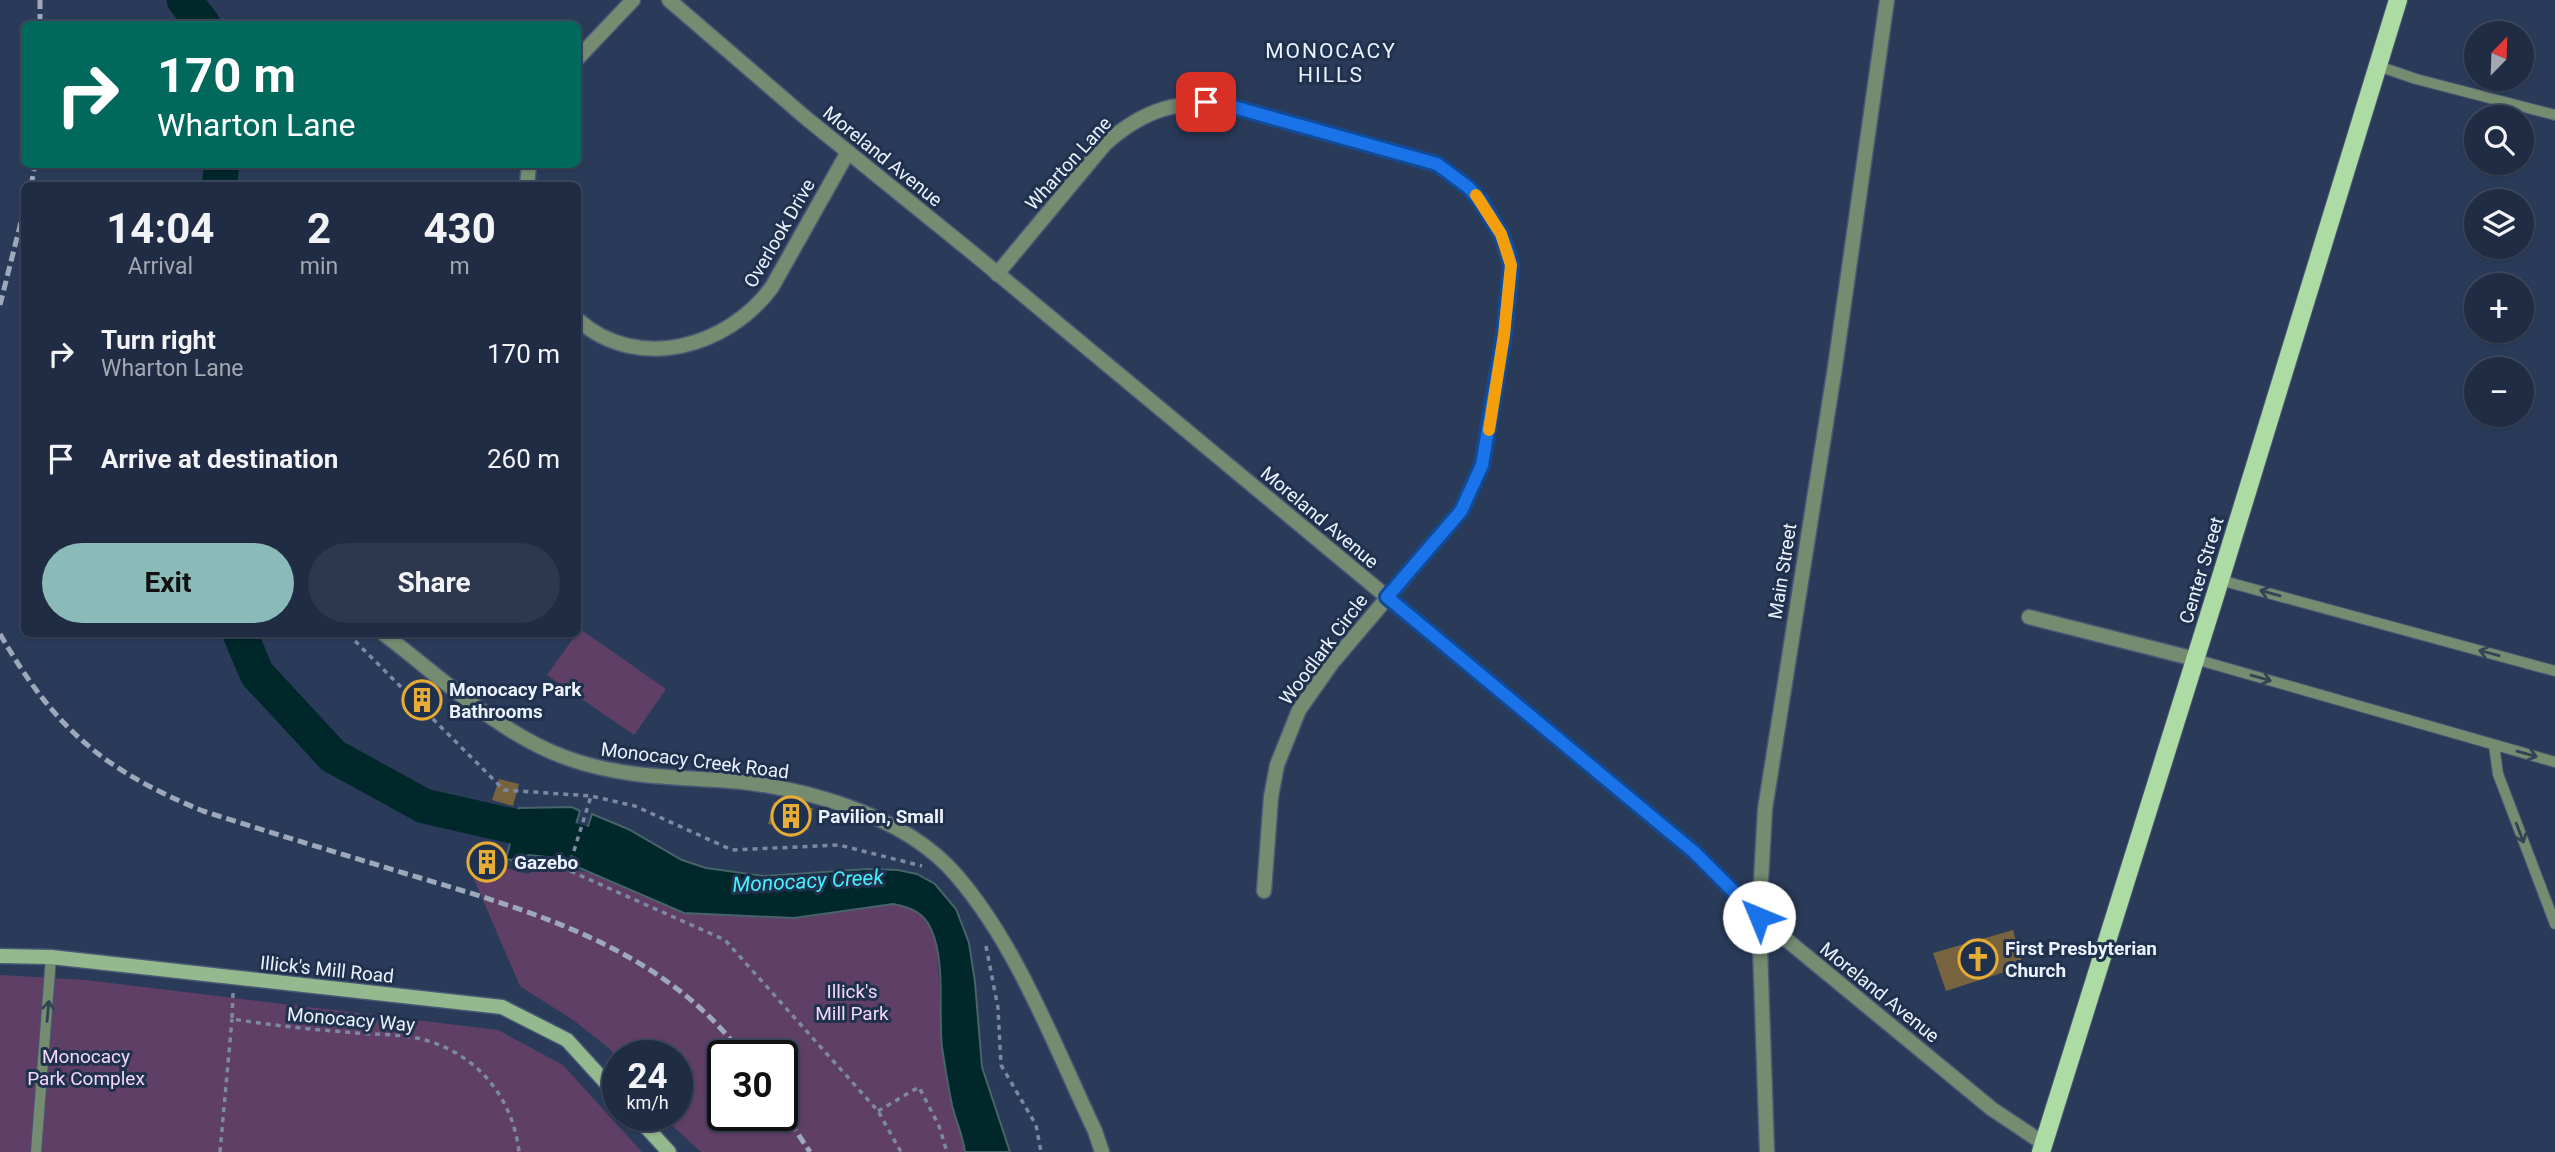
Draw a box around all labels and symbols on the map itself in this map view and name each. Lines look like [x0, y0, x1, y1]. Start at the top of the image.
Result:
north arrow [2464, 21, 2534, 91]
district label: MONOCACY HILLS [1265, 39, 1397, 87]
pin [1176, 72, 1236, 132]
street label: Moreland Avenue [818, 101, 947, 212]
street label: Wharton Lane [1020, 112, 1116, 215]
street label: Overlook Drive [739, 175, 820, 292]
street label: Moreland Avenue [1256, 461, 1383, 573]
street label: Center Street [2174, 514, 2229, 626]
street label: Main Street [1764, 521, 1801, 621]
one-way arrow [2259, 586, 2281, 599]
street label: Woodlark Circle [1274, 589, 1372, 709]
one-way arrow [2478, 646, 2501, 659]
one-way arrow [2250, 672, 2272, 685]
place label: Monocacy Park Bathrooms [449, 678, 582, 723]
building icon: Monocacy Park Bathrooms [401, 679, 443, 721]
street label: Monocacy Creek Road [600, 738, 790, 783]
one-way arrow [2515, 748, 2538, 761]
building icon: Pavilion, Small [770, 795, 812, 837]
place label: Pavilion, Small [818, 805, 944, 828]
one-way arrow [2515, 821, 2528, 843]
building icon: Gazebo [466, 841, 508, 883]
place label: Gazebo [514, 851, 579, 874]
water label: Monocacy Creek [732, 865, 885, 897]
position arrow [1722, 880, 1796, 954]
street label: Moreland Avenue [1815, 937, 1944, 1048]
place label: First Presbyterian Church [2005, 937, 2157, 982]
church icon: First Presbyterian Church [1957, 938, 1999, 980]
street label: Illick's Mill Road [259, 951, 395, 988]
park label: Illick's Mill Park [815, 980, 889, 1025]
one-way arrow [42, 1000, 55, 1023]
street label: Monocacy Way [286, 1002, 416, 1037]
speed limit sign: 30 [707, 1040, 798, 1131]
park label: Monocacy Park Complex [27, 1045, 145, 1090]

